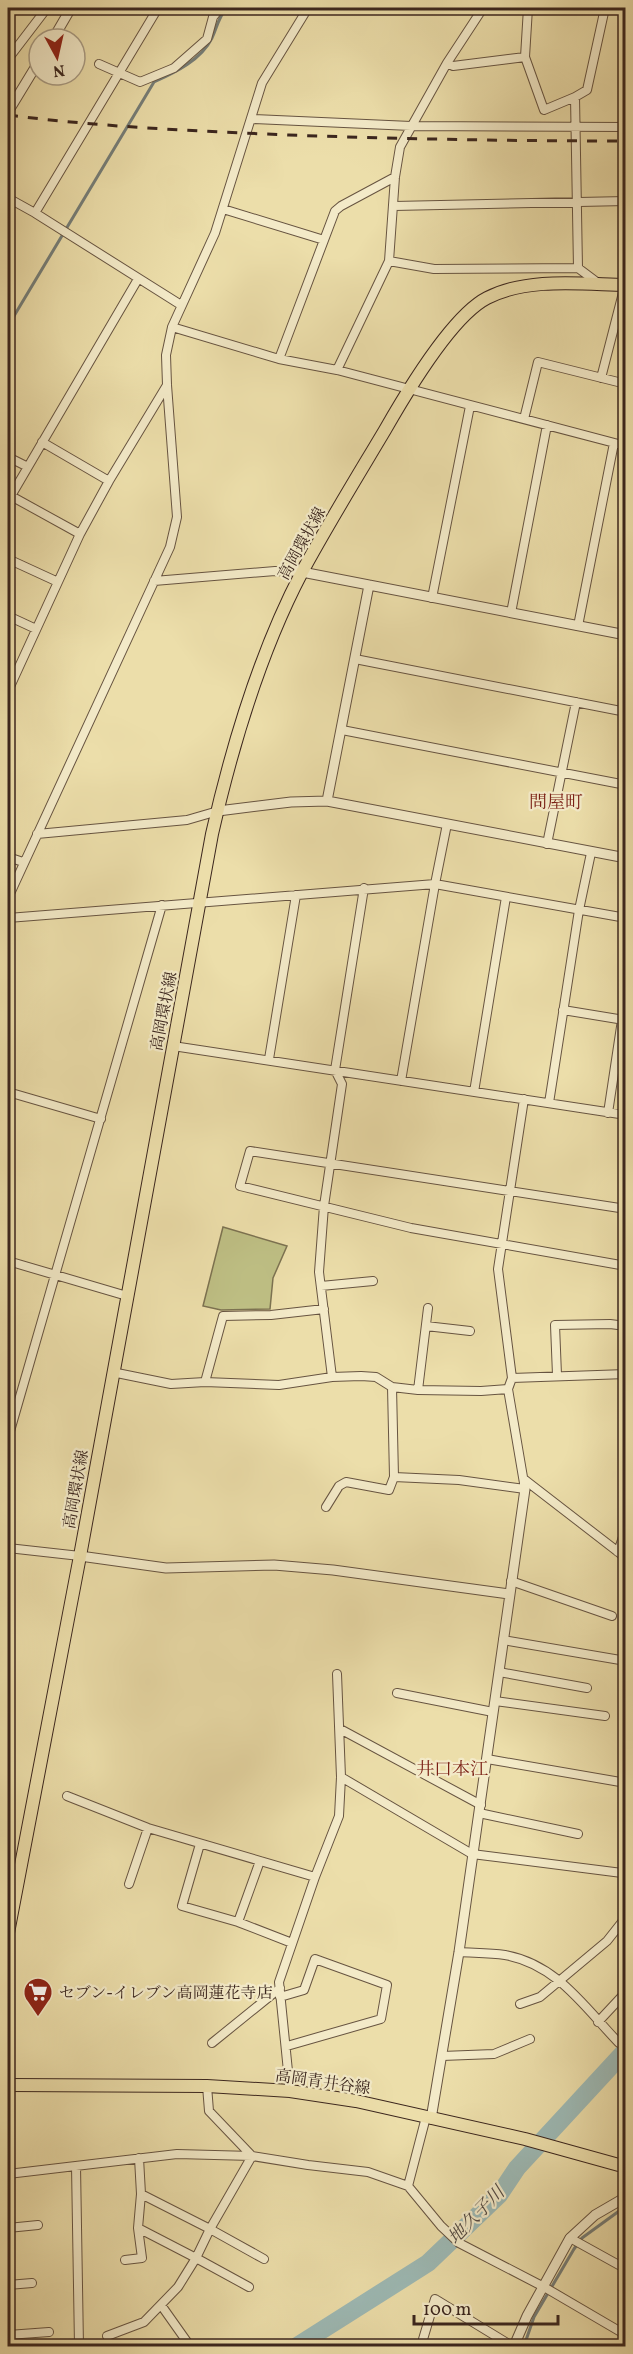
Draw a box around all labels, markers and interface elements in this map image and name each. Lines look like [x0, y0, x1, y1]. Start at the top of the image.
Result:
north arrow [27, 27, 87, 87]
text: N [51, 58, 66, 82]
street label: 高岡環状線 [274, 504, 332, 584]
district label: 問屋町 [529, 791, 583, 816]
street label: 高岡環状線 [147, 970, 183, 1053]
street label: 高岡環状線 [59, 1448, 95, 1531]
district label: 井口本江 [416, 1758, 488, 1783]
supermarket icon: セブン-イレブン高岡蓮花寺店 [22, 1976, 54, 2018]
place label: セブン-イレブン高岡蓮花寺店 [59, 1983, 272, 2005]
street label: 高岡青井谷線 [274, 2065, 372, 2101]
water label: 地久子川 [443, 2180, 512, 2251]
scale bar [414, 2288, 558, 2326]
text: 100 m [423, 2298, 472, 2323]

